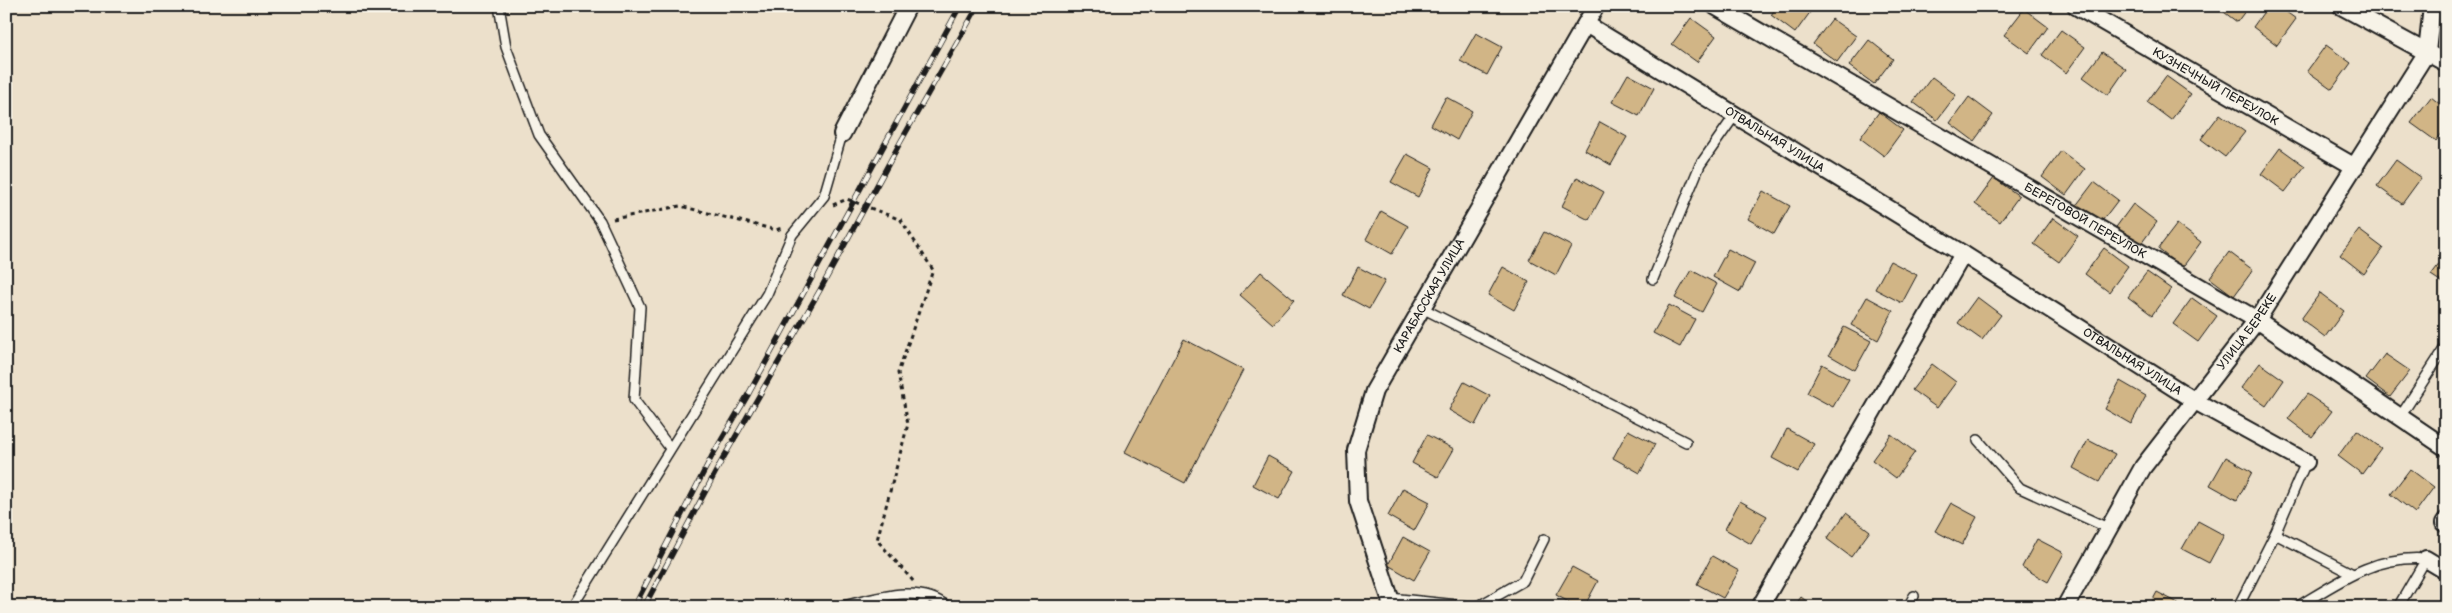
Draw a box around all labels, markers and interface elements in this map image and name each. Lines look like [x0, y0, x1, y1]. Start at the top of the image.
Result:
street label: КУЗНЕЧНЫЙ ПЕРЕУЛОК [2149, 45, 2281, 129]
street label: ОТВАЛЬНАЯ УЛИЦА [1722, 103, 1828, 176]
street label: БЕРЕГОВОЙ ПЕРЕУЛОК [2021, 180, 2149, 262]
street label: КАРАБАССКАЯ УЛИЦА [1391, 236, 1469, 356]
street label: УЛИЦА БЕРЕКЕ [2214, 290, 2280, 373]
street label: ОТВАЛЬНАЯ УЛИЦА [2080, 325, 2185, 399]

